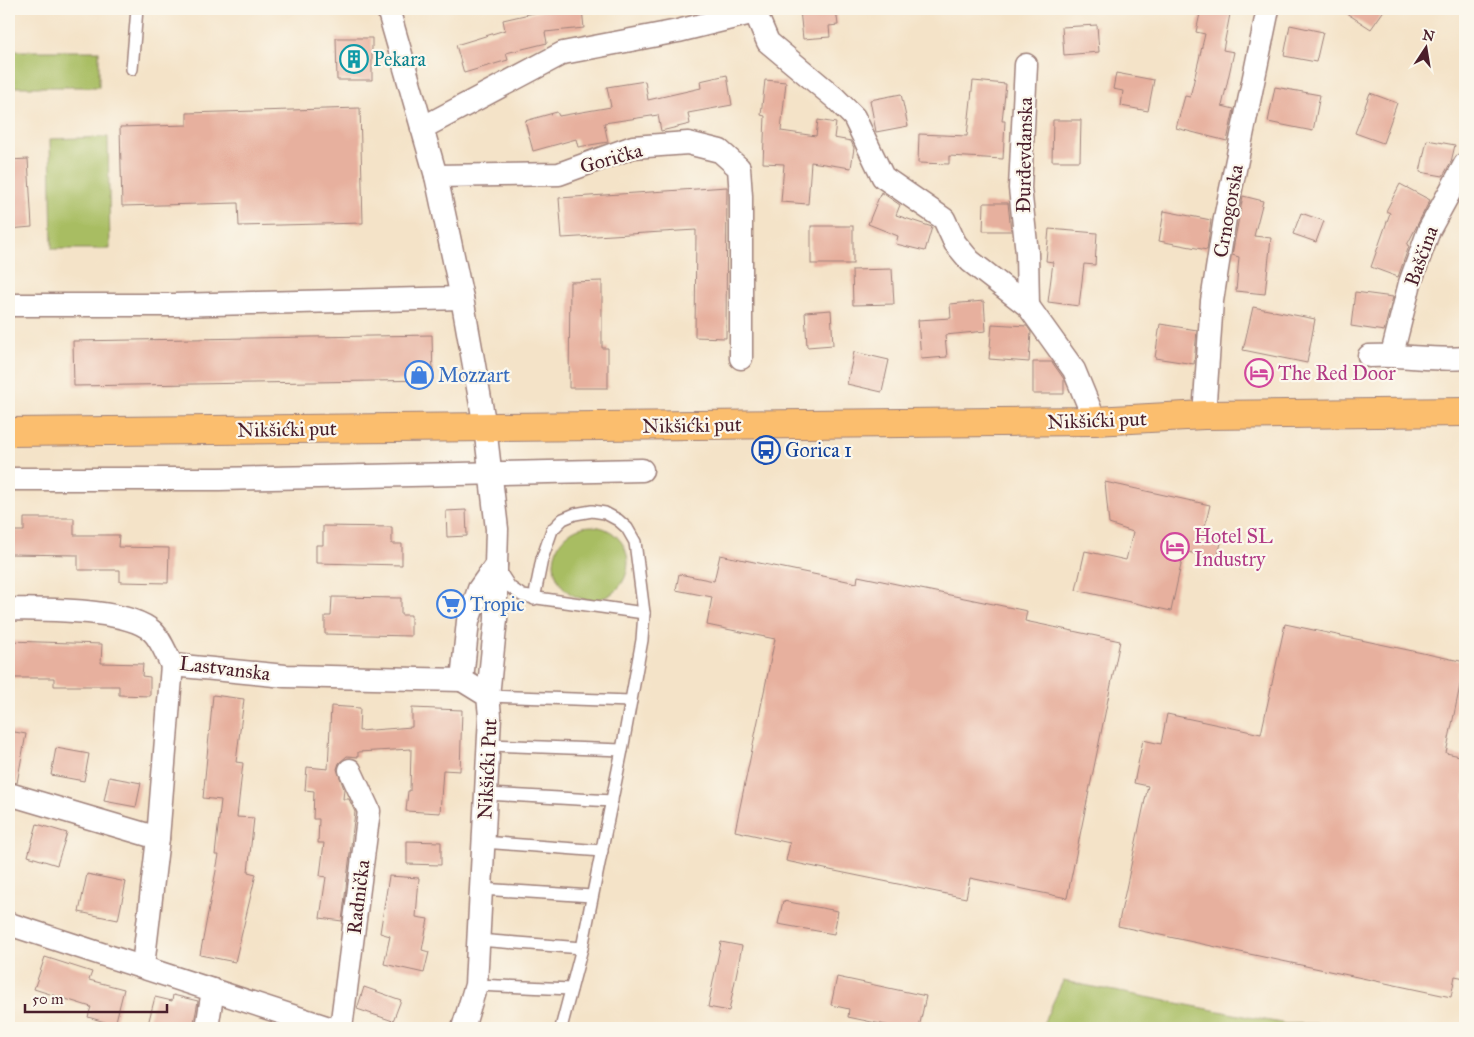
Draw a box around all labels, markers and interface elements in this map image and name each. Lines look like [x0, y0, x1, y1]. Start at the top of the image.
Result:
north arrow [1402, 22, 1452, 72]
text: N [1421, 26, 1436, 45]
building icon: Pekara [339, 44, 369, 74]
place label: Pekara [373, 47, 426, 71]
street label: Đurđevdanska [1011, 96, 1037, 213]
street label: Gorička [577, 138, 646, 178]
street label: Crnogorska [1208, 162, 1249, 260]
street label: Baščina [1399, 222, 1443, 289]
hotel icon: The Red Door [1244, 358, 1274, 388]
shop icon: Mozzart [404, 360, 434, 390]
place label: The Red Door [1278, 361, 1396, 385]
place label: Mozzart [438, 363, 510, 387]
street label: Nikšićki put [1047, 406, 1147, 434]
street label: Nikšićki put [642, 412, 742, 438]
street label: Nikšićki put [237, 416, 337, 442]
bus stop icon: Gorica 1 [751, 435, 781, 465]
place label: Gorica 1 [785, 438, 852, 462]
place label: Hotel SL Industry [1194, 524, 1273, 571]
hotel icon: Hotel SL Industry [1160, 532, 1190, 562]
supermarket icon: Tropic [436, 589, 466, 619]
place label: Tropic [470, 592, 525, 616]
street label: Lastvanska [178, 651, 272, 686]
street label: Nikšićki Put [472, 718, 502, 820]
street label: Radnička [342, 858, 375, 936]
scale bar [25, 982, 168, 1014]
text: 50 m [32, 990, 64, 1008]

